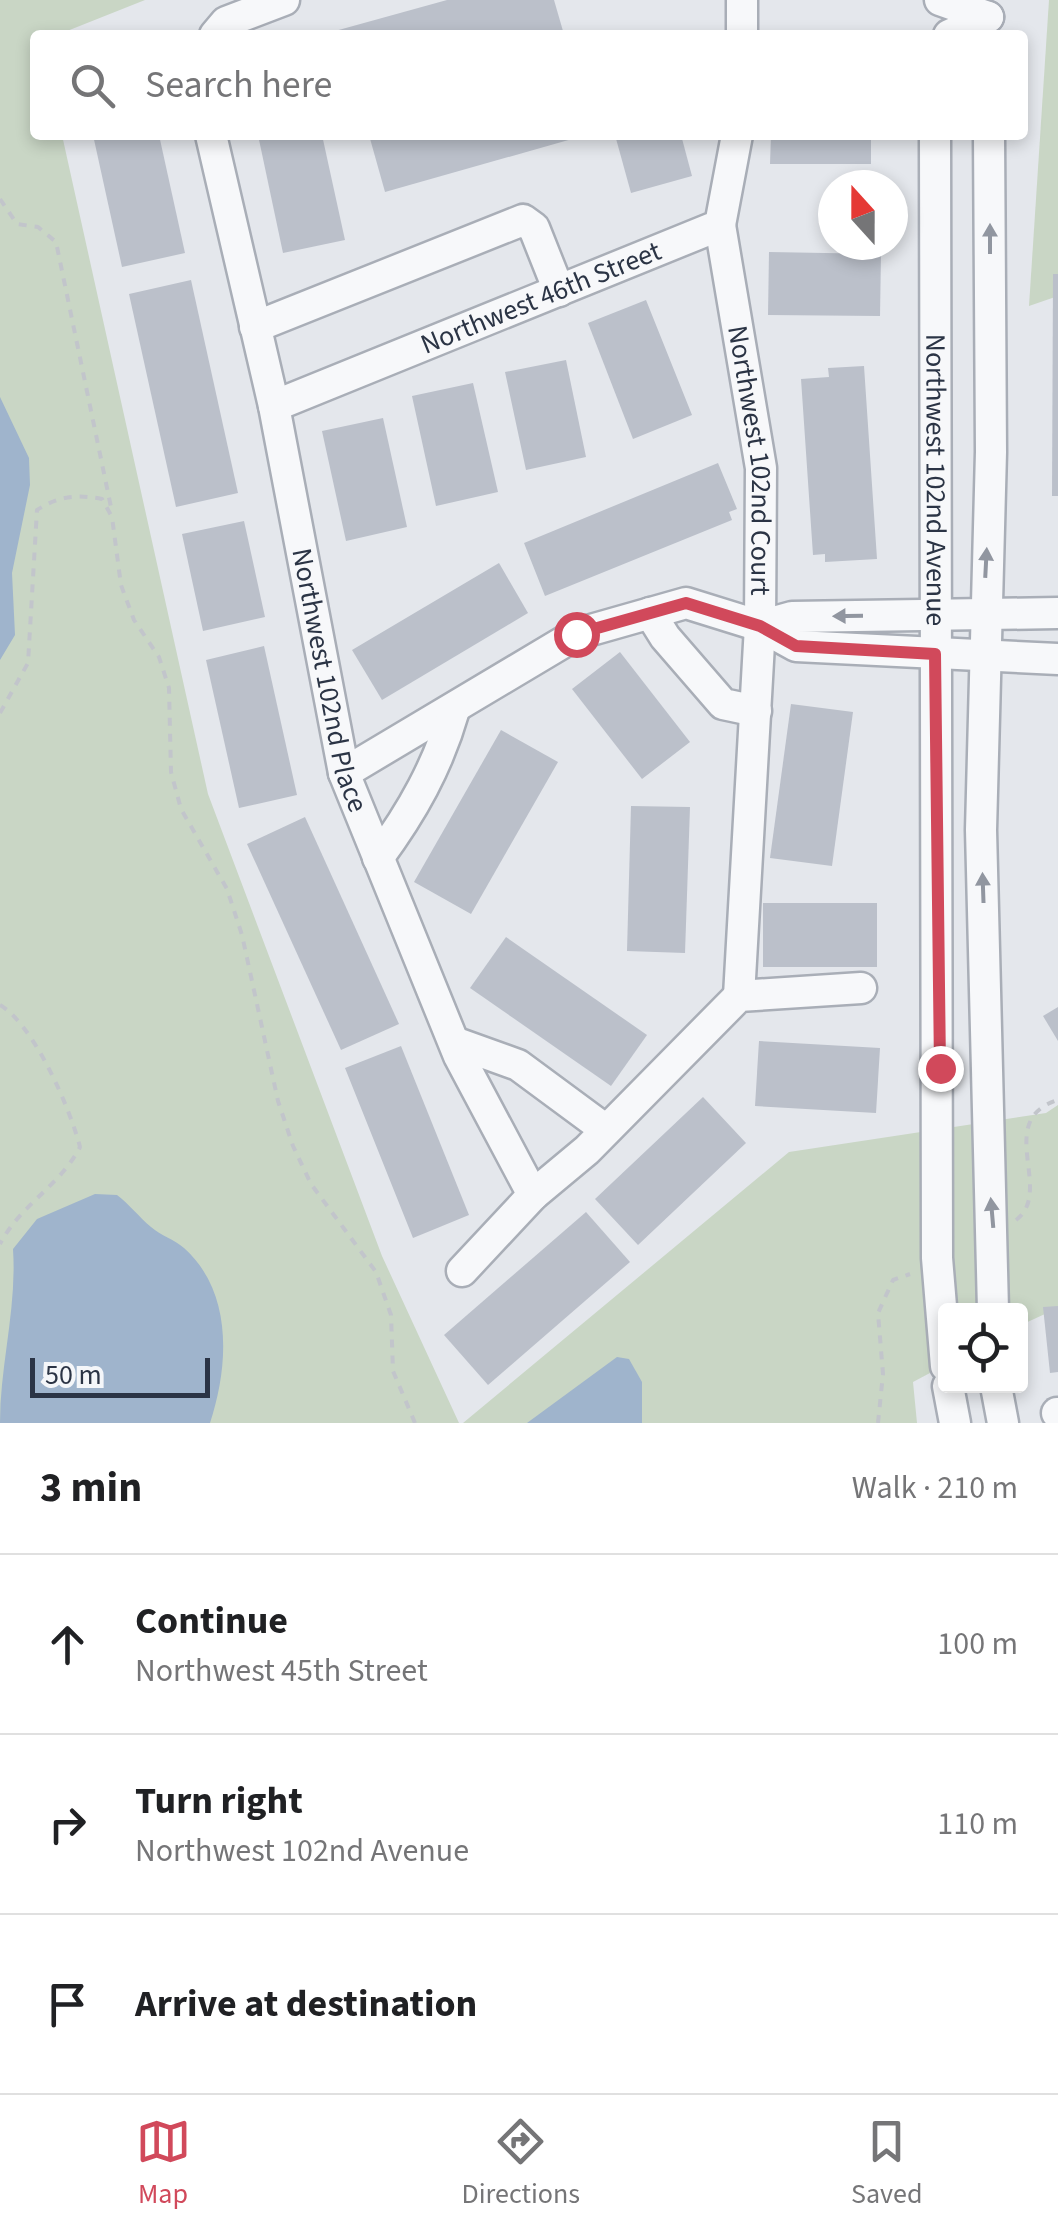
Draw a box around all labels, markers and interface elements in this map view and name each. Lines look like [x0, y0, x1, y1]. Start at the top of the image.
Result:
search box [30, 30, 1028, 140]
icon: search [65, 58, 120, 113]
text: Search here [145, 58, 332, 112]
north arrow [818, 170, 908, 260]
one-way arrow [981, 222, 997, 254]
street label: Northwest 46th Street [415, 231, 668, 364]
street label: Northwest 102nd Court [717, 322, 781, 596]
street label: Northwest 102nd Avenue [915, 334, 956, 626]
street label: Northwest 102nd Place [282, 545, 378, 818]
one-way arrow [978, 547, 994, 579]
one-way arrow [831, 609, 863, 625]
route start [554, 612, 600, 658]
one-way arrow [974, 872, 990, 904]
route end [918, 1046, 964, 1092]
one-way arrow [983, 1197, 999, 1229]
map controls [938, 1303, 1028, 1393]
button: locate [938, 1303, 1028, 1393]
scale bar [30, 1353, 210, 1398]
text: 50 m [45, 1355, 102, 1395]
text: 3 min [40, 1458, 142, 1518]
text: Walk · 210 m [852, 1465, 1018, 1511]
text: Continue [135, 1594, 288, 1648]
icon: ahead [40, 1617, 95, 1672]
text: 100 m [937, 1621, 1018, 1667]
text: Northwest 45th Street [135, 1648, 428, 1694]
text: Turn right [135, 1774, 303, 1828]
icon: right [40, 1797, 95, 1852]
text: 110 m [937, 1801, 1018, 1847]
text: Northwest 102nd Avenue [135, 1828, 469, 1874]
icon: arrive [40, 1977, 95, 2032]
text: Arrive at destination [135, 1977, 477, 2031]
tab: Map [136, 2114, 191, 2214]
tab: Directions [462, 2114, 580, 2214]
tab: Saved [851, 2114, 922, 2214]

